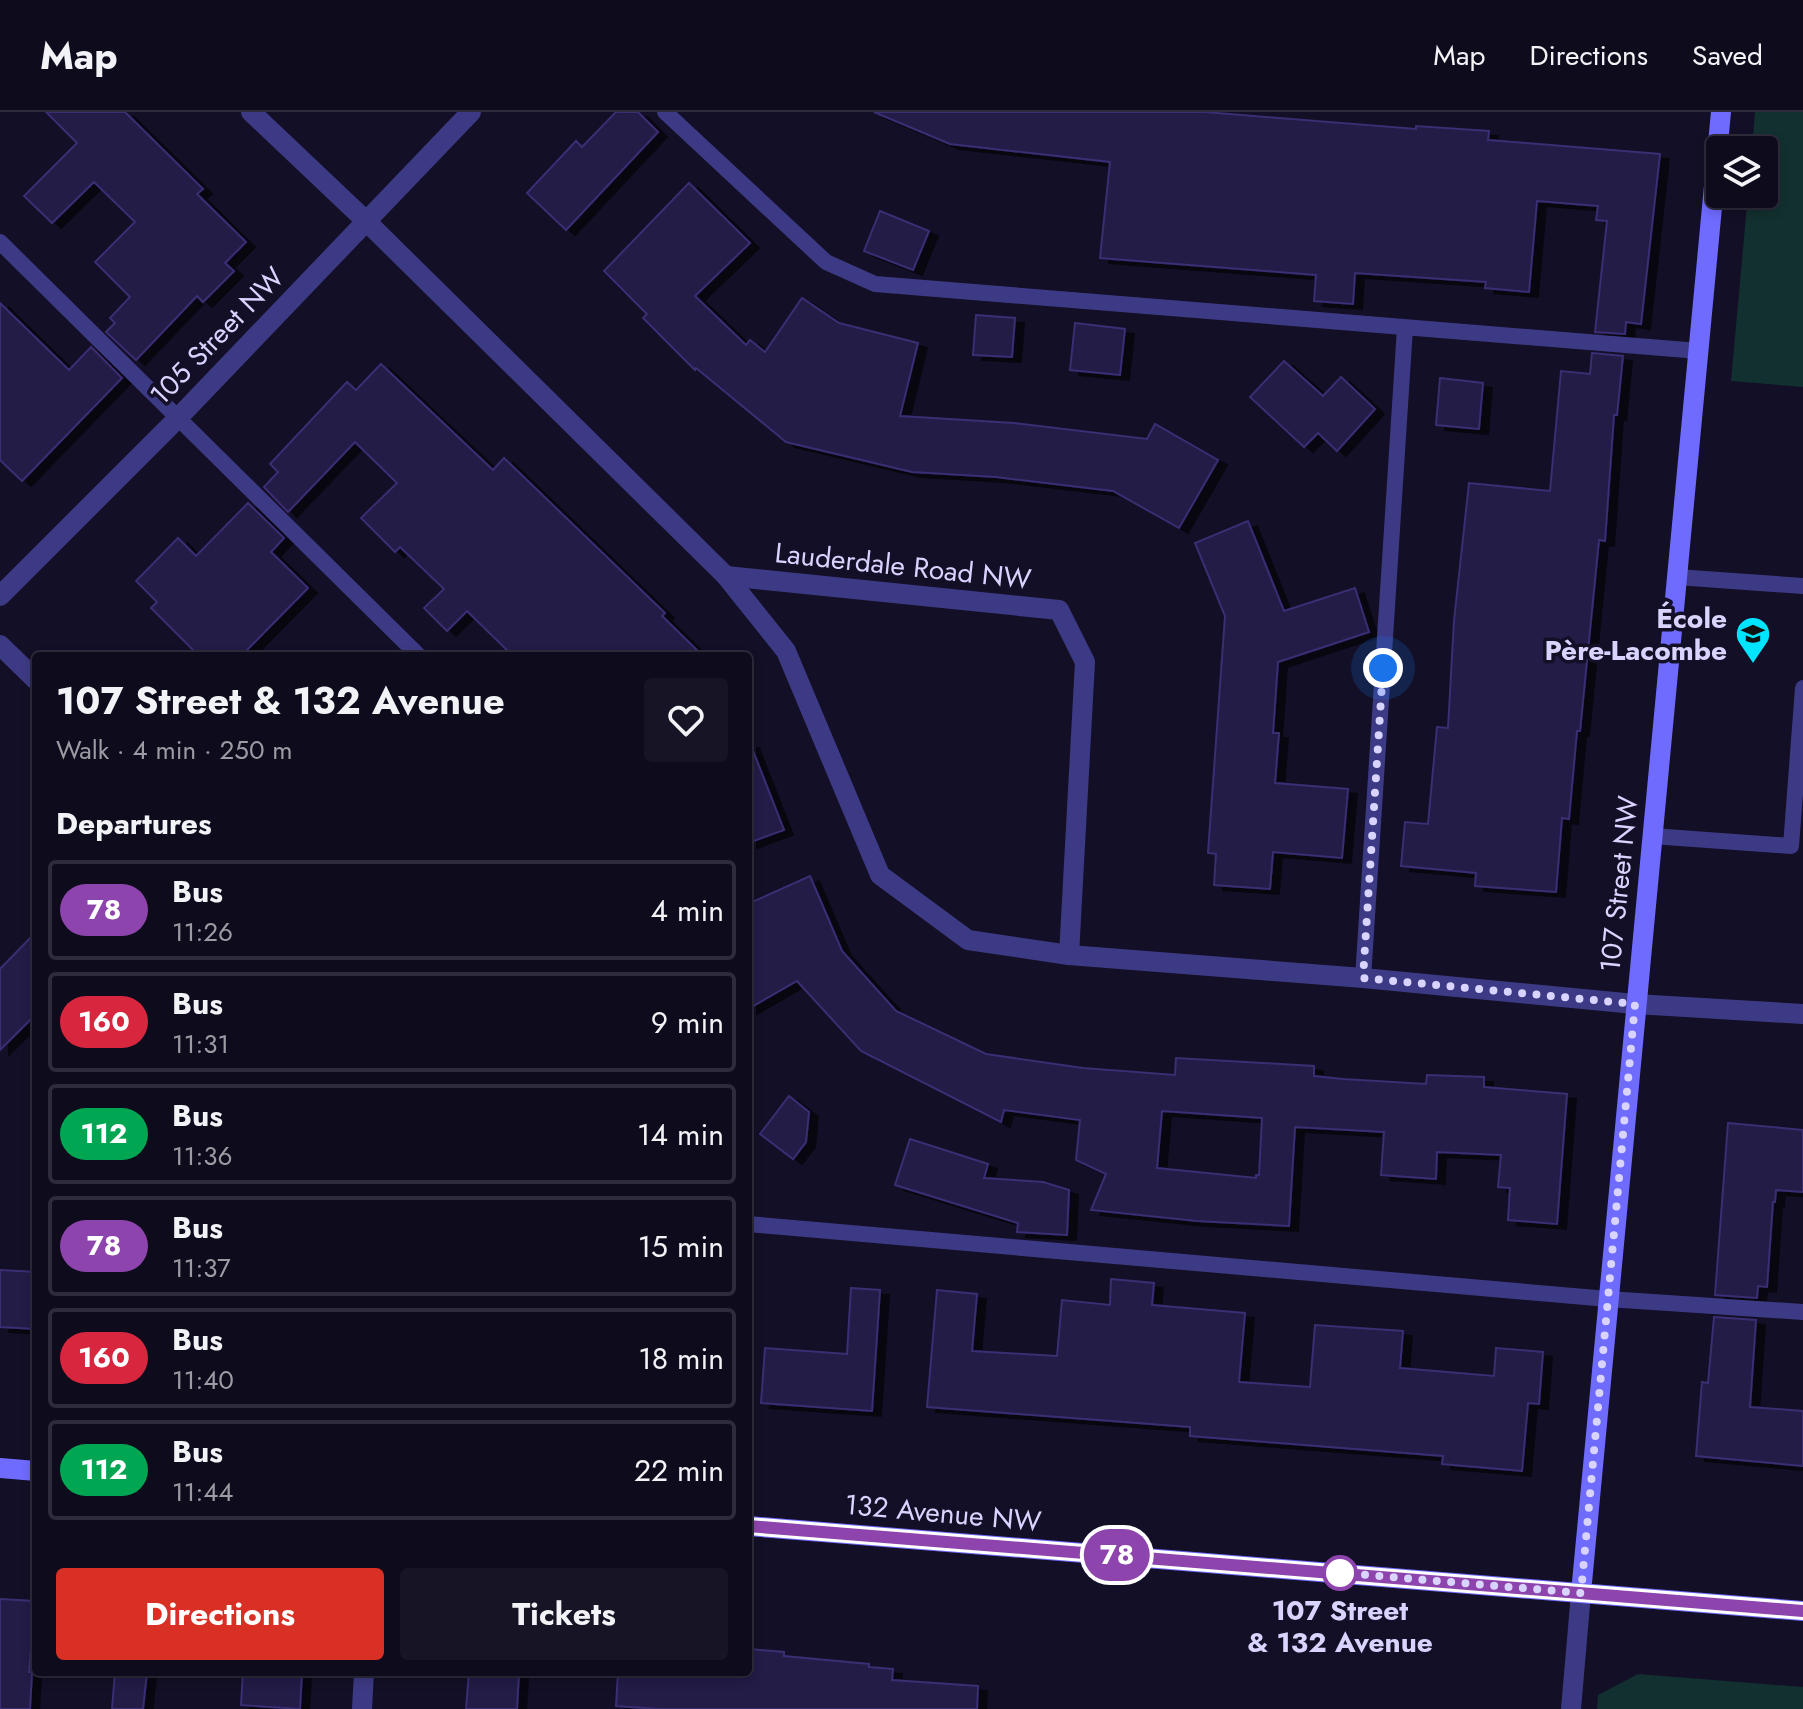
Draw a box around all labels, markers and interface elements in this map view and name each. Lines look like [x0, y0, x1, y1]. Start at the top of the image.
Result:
text: Map [40, 28, 118, 83]
text: Map [1433, 35, 1485, 76]
text: Directions [1529, 35, 1648, 76]
text: Saved [1692, 35, 1763, 76]
map controls [1706, 136, 1778, 208]
button: layers [1706, 136, 1778, 208]
street label: 105 Street NW [140, 257, 294, 414]
street label: Lauderdale Road NW [773, 532, 1034, 600]
place label: École Père-Lacombe [1544, 598, 1727, 671]
school or university icon: École Père-Lacombe [1734, 615, 1772, 665]
your location [1363, 648, 1403, 688]
text: 107 Street & 132 Avenue [56, 673, 505, 728]
button: heart [644, 678, 728, 762]
text: Walk · 4 min · 250 m [56, 731, 293, 769]
street label: 107 Street NW [1589, 794, 1649, 974]
text: Departures [56, 802, 212, 845]
text: Bus [172, 870, 223, 913]
text: 78 [87, 889, 121, 930]
text: 4 min [651, 889, 724, 932]
text: 11:26 [172, 913, 233, 951]
text: Bus [172, 982, 223, 1025]
text: 160 [78, 1001, 130, 1042]
text: 9 min [651, 1001, 724, 1044]
text: 11:31 [172, 1025, 229, 1063]
text: Bus [172, 1094, 223, 1137]
text: 112 [81, 1113, 127, 1154]
text: 14 min [637, 1113, 724, 1156]
text: 11:36 [172, 1137, 232, 1175]
text: Bus [172, 1206, 223, 1249]
text: 78 [87, 1225, 121, 1266]
text: 15 min [638, 1225, 724, 1268]
text: 11:37 [172, 1249, 231, 1287]
text: Bus [172, 1318, 223, 1361]
text: 160 [78, 1337, 130, 1378]
text: 18 min [638, 1337, 724, 1380]
text: 11:40 [172, 1361, 234, 1399]
text: Bus [172, 1430, 223, 1473]
text: 112 [81, 1449, 127, 1490]
text: 22 min [634, 1449, 724, 1492]
text: 11:44 [172, 1473, 234, 1511]
street label: 132 Avenue NW [843, 1484, 1043, 1542]
line badge: 78 [1081, 1529, 1153, 1581]
text: 78 [1100, 1534, 1134, 1575]
marker: 107 Street & 132 Avenue [1323, 1556, 1357, 1590]
button: Directions [56, 1568, 384, 1660]
button: Tickets [400, 1568, 728, 1660]
place label: 107 Street & 132 Avenue [1247, 1590, 1433, 1663]

